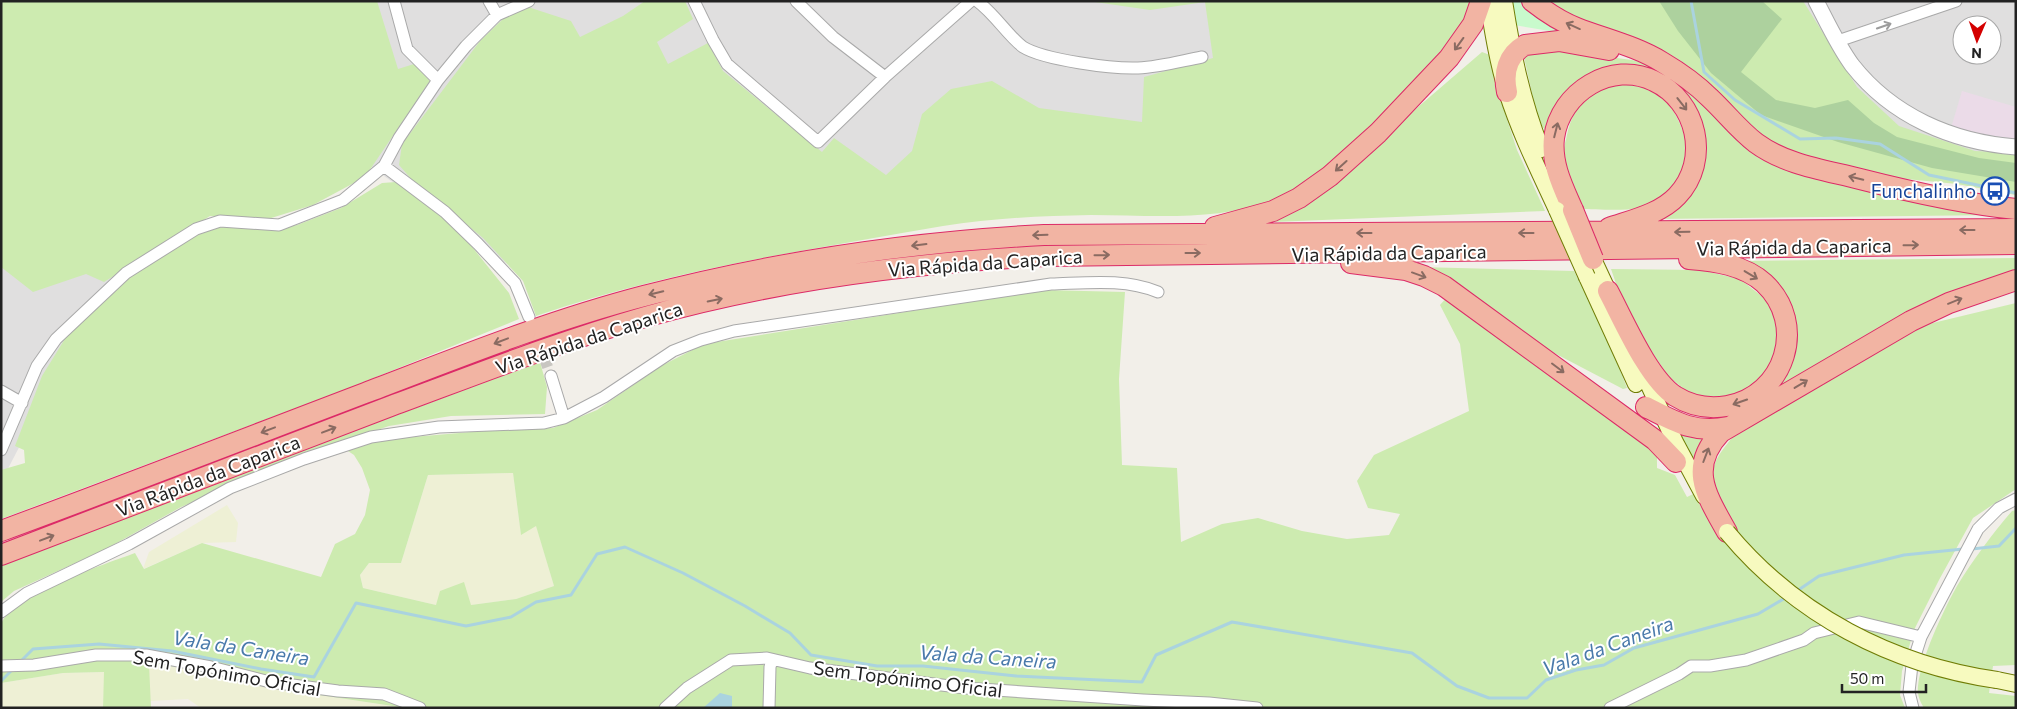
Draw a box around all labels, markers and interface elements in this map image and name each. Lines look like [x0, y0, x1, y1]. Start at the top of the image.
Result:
north arrow [1952, 15, 2002, 65]
one-way arrow [1876, 20, 1892, 30]
one-way arrow [1566, 21, 1581, 30]
one-way arrow [1454, 37, 1465, 51]
text: N [1971, 45, 1982, 62]
one-way arrow [1676, 97, 1687, 110]
one-way arrow [1552, 123, 1561, 139]
one-way arrow [1335, 160, 1348, 172]
one-way arrow [1849, 173, 1865, 182]
bus stop icon: Funchalinho [1980, 176, 2010, 206]
place label: Funchalinho [1871, 179, 1976, 202]
one-way arrow [1959, 225, 1976, 235]
one-way arrow [1674, 227, 1690, 237]
one-way arrow [1356, 228, 1372, 238]
one-way arrow [1519, 228, 1535, 238]
one-way arrow [1032, 231, 1048, 240]
street label: Via Rápida da Caparica [1696, 233, 1892, 260]
street label: Via Rápida da Caparica [1291, 239, 1487, 266]
one-way arrow [912, 240, 928, 250]
one-way arrow [1903, 240, 1919, 250]
street label: Via Rápida da Caparica [887, 244, 1083, 281]
one-way arrow [1184, 248, 1200, 258]
one-way arrow [1094, 250, 1110, 260]
one-way arrow [1743, 270, 1757, 280]
one-way arrow [1411, 271, 1426, 280]
one-way arrow [649, 289, 665, 298]
one-way arrow [707, 295, 723, 304]
street label: Via Rápida da Caparica [492, 296, 685, 379]
one-way arrow [1947, 296, 1962, 305]
one-way arrow [494, 337, 510, 346]
one-way arrow [1551, 363, 1564, 374]
one-way arrow [1793, 379, 1807, 389]
one-way arrow [1732, 398, 1748, 407]
one-way arrow [321, 425, 337, 434]
one-way arrow [261, 426, 276, 435]
street label: Via Rápida da Caparica [113, 430, 303, 521]
one-way arrow [1702, 448, 1712, 463]
one-way arrow [39, 533, 54, 542]
water label: Vala da Caneira [1539, 610, 1677, 680]
water label: Vala da Caneira [171, 624, 311, 670]
water label: Vala da Caneira [918, 639, 1058, 673]
street label: Sem Topónimo Oficial [131, 645, 323, 700]
street label: Sem Topónimo Oficial [812, 655, 1004, 702]
scale bar [1842, 662, 1926, 694]
text: 50 m [1850, 669, 1884, 687]

